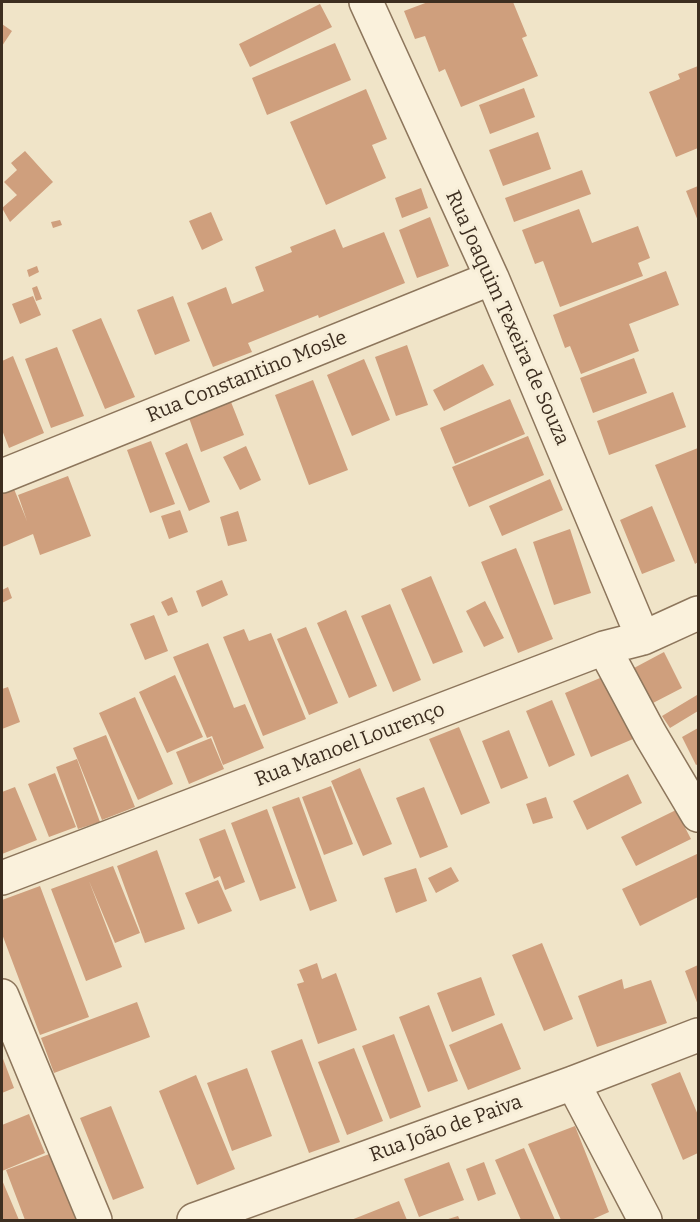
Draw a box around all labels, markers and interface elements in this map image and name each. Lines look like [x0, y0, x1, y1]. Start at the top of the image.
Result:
street label: Rua Joaquim Texeira de Souza [440, 187, 574, 449]
street label: Rua Constantino Mosle [144, 326, 350, 428]
street label: Rua Manoel Lourenço [252, 698, 448, 792]
street label: Rua João de Paiva [367, 1090, 525, 1168]

